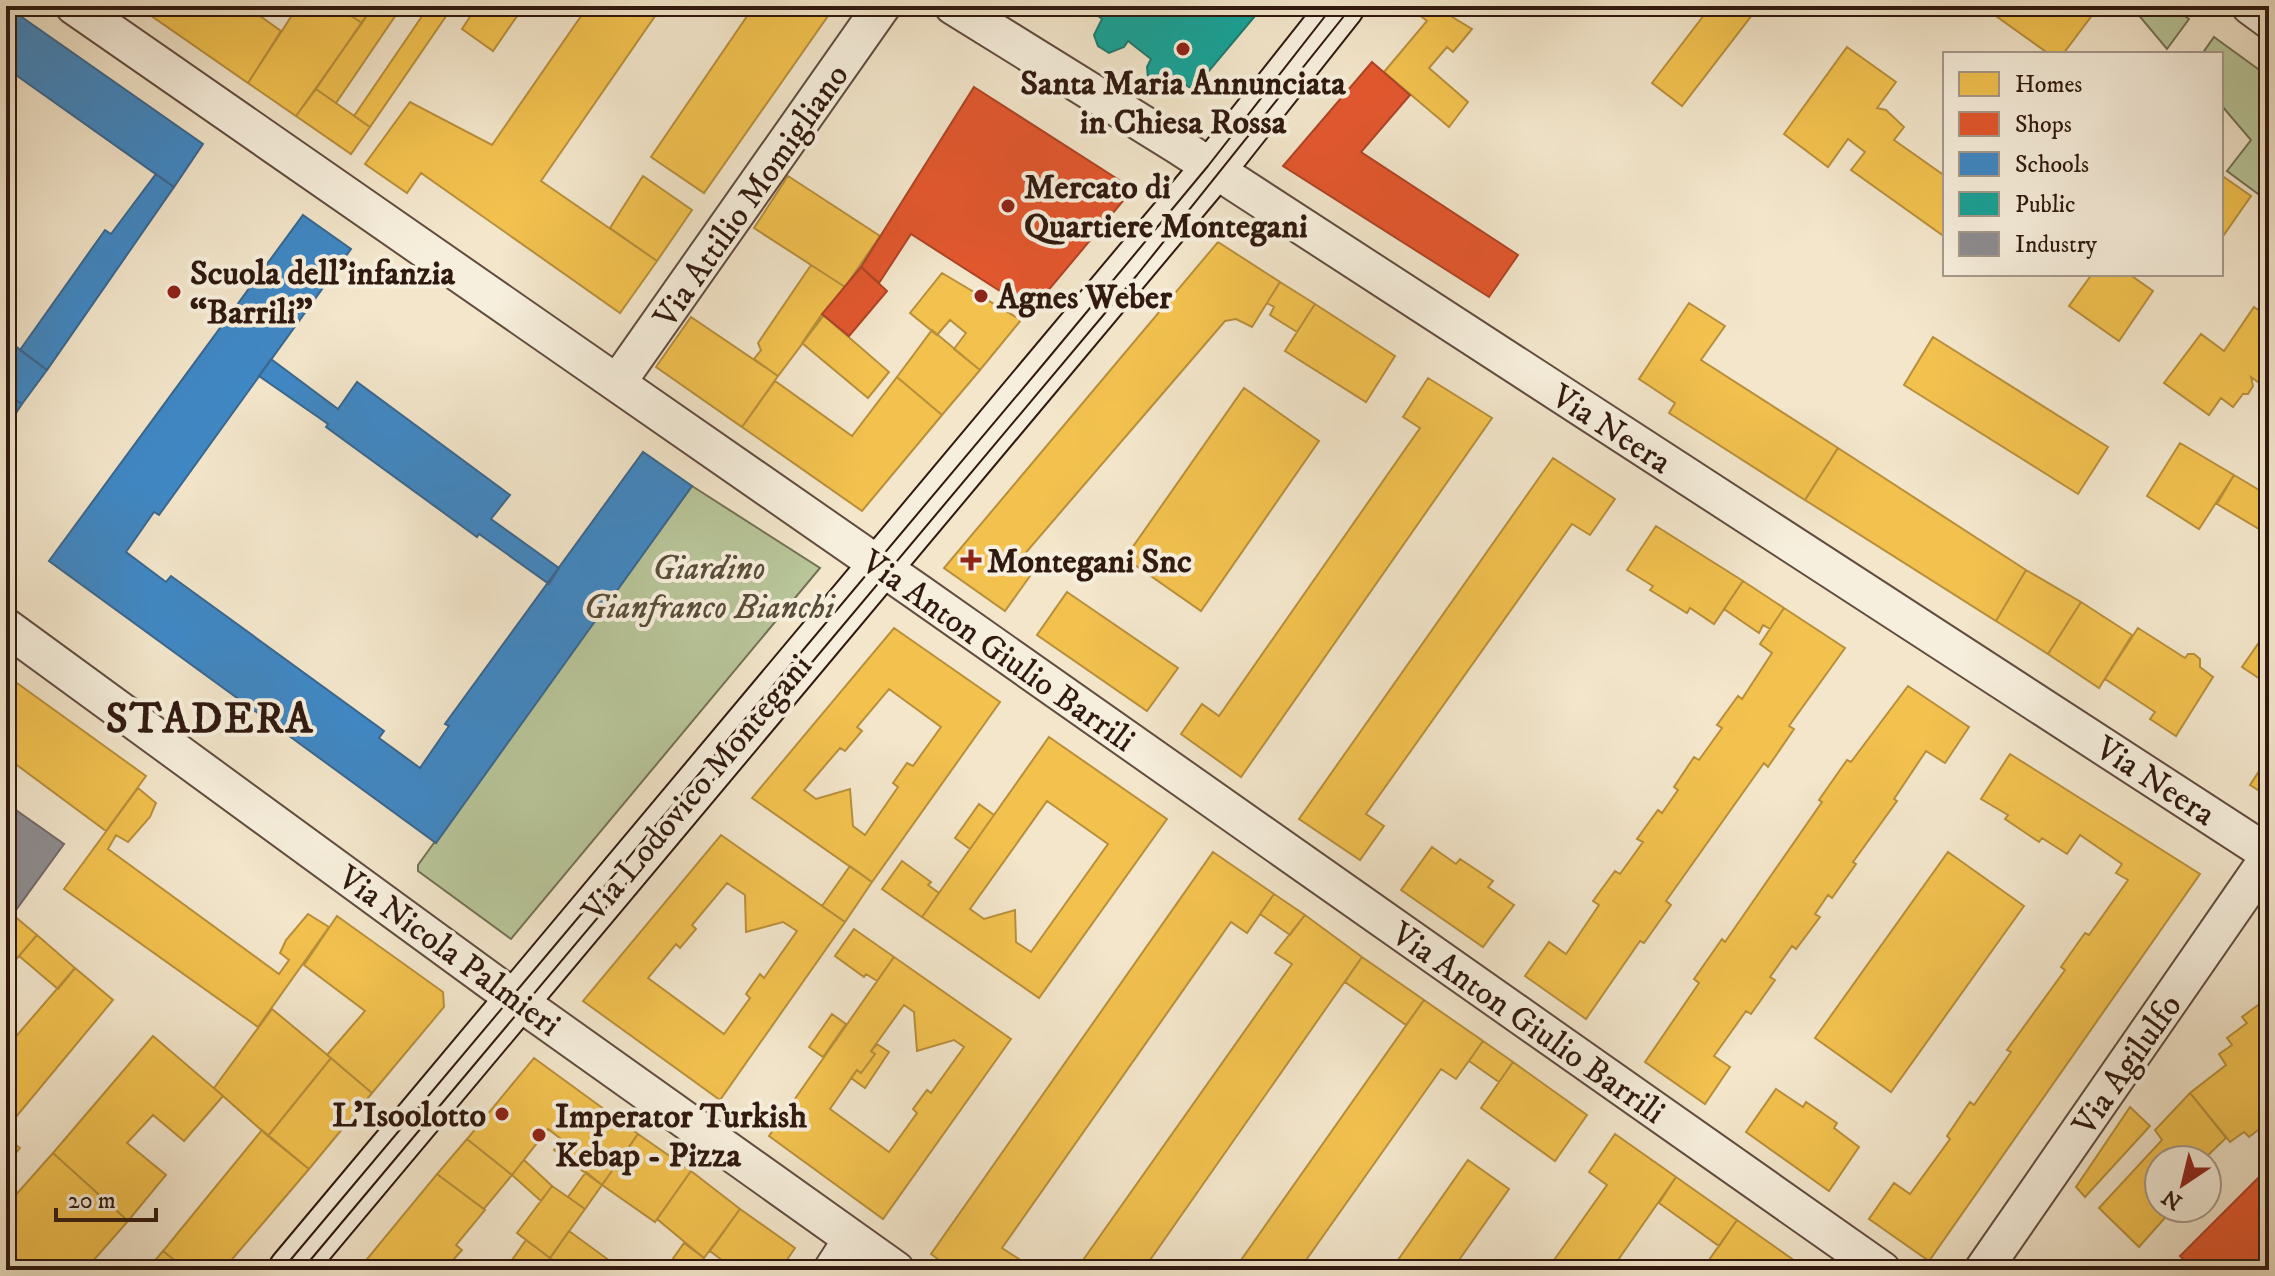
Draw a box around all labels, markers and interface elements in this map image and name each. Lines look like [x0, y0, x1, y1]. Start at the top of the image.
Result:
marker: Santa Maria Annunciata in Chiesa Rossa [1174, 40, 1192, 58]
legend [1943, 52, 2223, 276]
street label: Via Attilio Momigliano [644, 56, 858, 337]
place label: Santa Maria Annunciata in Chiesa Rossa [1020, 63, 1346, 144]
text: Homes [2015, 70, 2082, 100]
text: Shops [2015, 110, 2072, 140]
text: Schools [2015, 150, 2089, 180]
place label: Mercato di Quartiere Montegani [1024, 167, 1308, 248]
text: Public [2015, 190, 2075, 220]
marker: Mercato di Quartiere Montegani [999, 197, 1017, 215]
text: Industry [2015, 230, 2098, 260]
place label: Scuola dell’infanzia “Barrili” [190, 253, 455, 334]
place label: Agnes Weber [996, 277, 1172, 319]
marker: Scuola dell’infanzia “Barrili” [165, 283, 183, 301]
marker: Agnes Weber [972, 287, 990, 305]
street label: Via Neera [1542, 375, 1679, 484]
street label: Via Anton Giulio Barrili [852, 541, 1143, 762]
place label: Montegani Snc [987, 541, 1192, 583]
park label: Giardino Gianfranco Bianchi [584, 548, 836, 629]
marker: Montegani Snc [962, 551, 980, 569]
street label: Via Lodovico Montegani [573, 646, 822, 931]
district label: STADERA [106, 694, 314, 746]
street label: Via Neera [2086, 727, 2223, 836]
street label: Via Nicola Palmieri [329, 856, 568, 1046]
street label: Via Anton Giulio Barrili [1382, 913, 1673, 1134]
street label: Via Agilulfo [2063, 986, 2191, 1145]
place label: L'Isoolotto [332, 1095, 486, 1137]
place label: Imperator Turkish Kebap - Pizza [555, 1096, 807, 1177]
marker: L'Isoolotto [493, 1105, 511, 1123]
marker: Imperator Turkish Kebap - Pizza [530, 1126, 548, 1144]
north arrow [2143, 1144, 2223, 1224]
scale bar [56, 1172, 156, 1222]
text: N [2157, 1183, 2188, 1215]
text: 20 m [68, 1186, 116, 1216]

